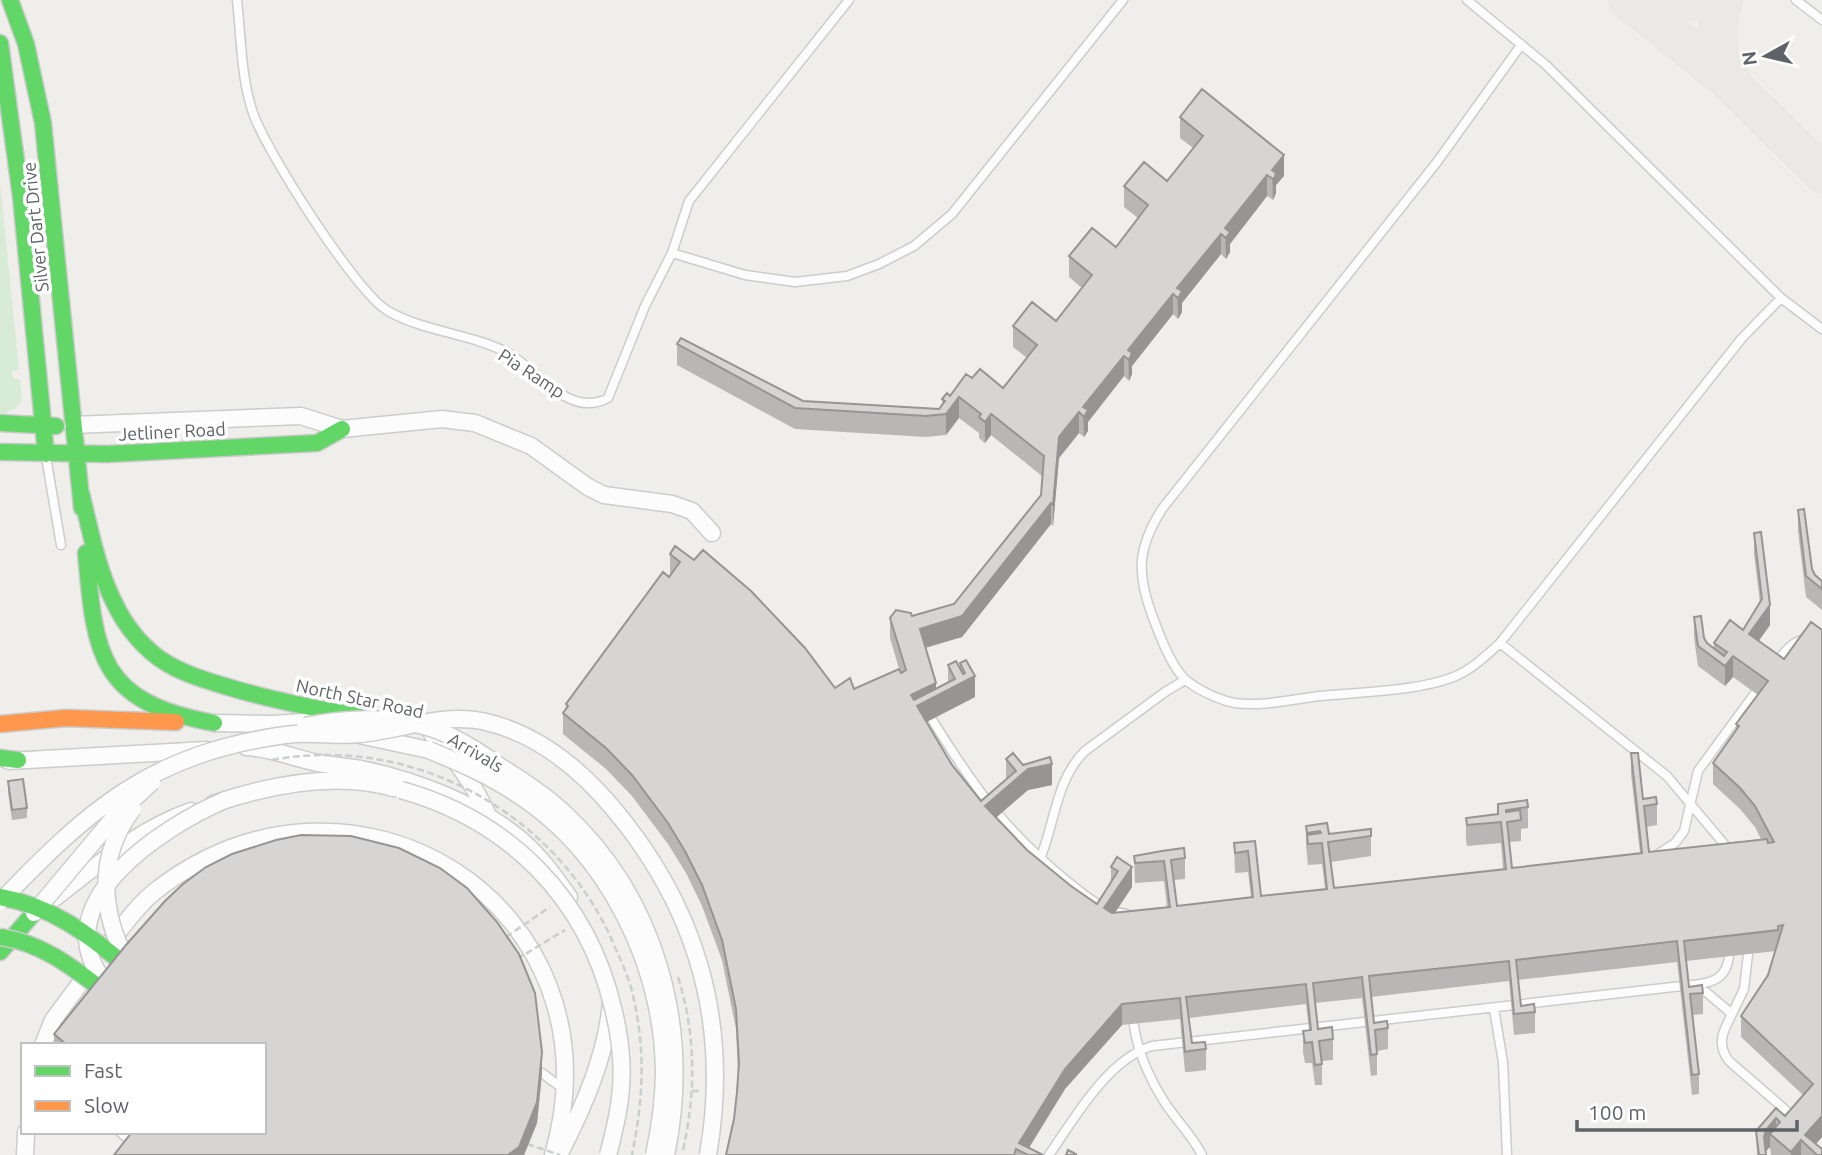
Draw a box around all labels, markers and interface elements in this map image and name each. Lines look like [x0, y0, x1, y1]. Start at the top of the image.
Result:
north arrow [1731, 21, 1801, 91]
text: N [1737, 50, 1761, 67]
street label: Silver Dart Drive [18, 161, 52, 293]
street label: Pia Ramp [495, 344, 569, 402]
street label: Jetliner Road [118, 418, 226, 444]
street label: North Star Road [294, 675, 426, 721]
street label: Arrivals [445, 728, 507, 776]
legend [21, 1043, 266, 1134]
text: Fast [84, 1058, 122, 1082]
scale bar [1577, 1088, 1798, 1132]
text: Slow [84, 1093, 129, 1117]
text: 100 m [1588, 1100, 1646, 1124]

